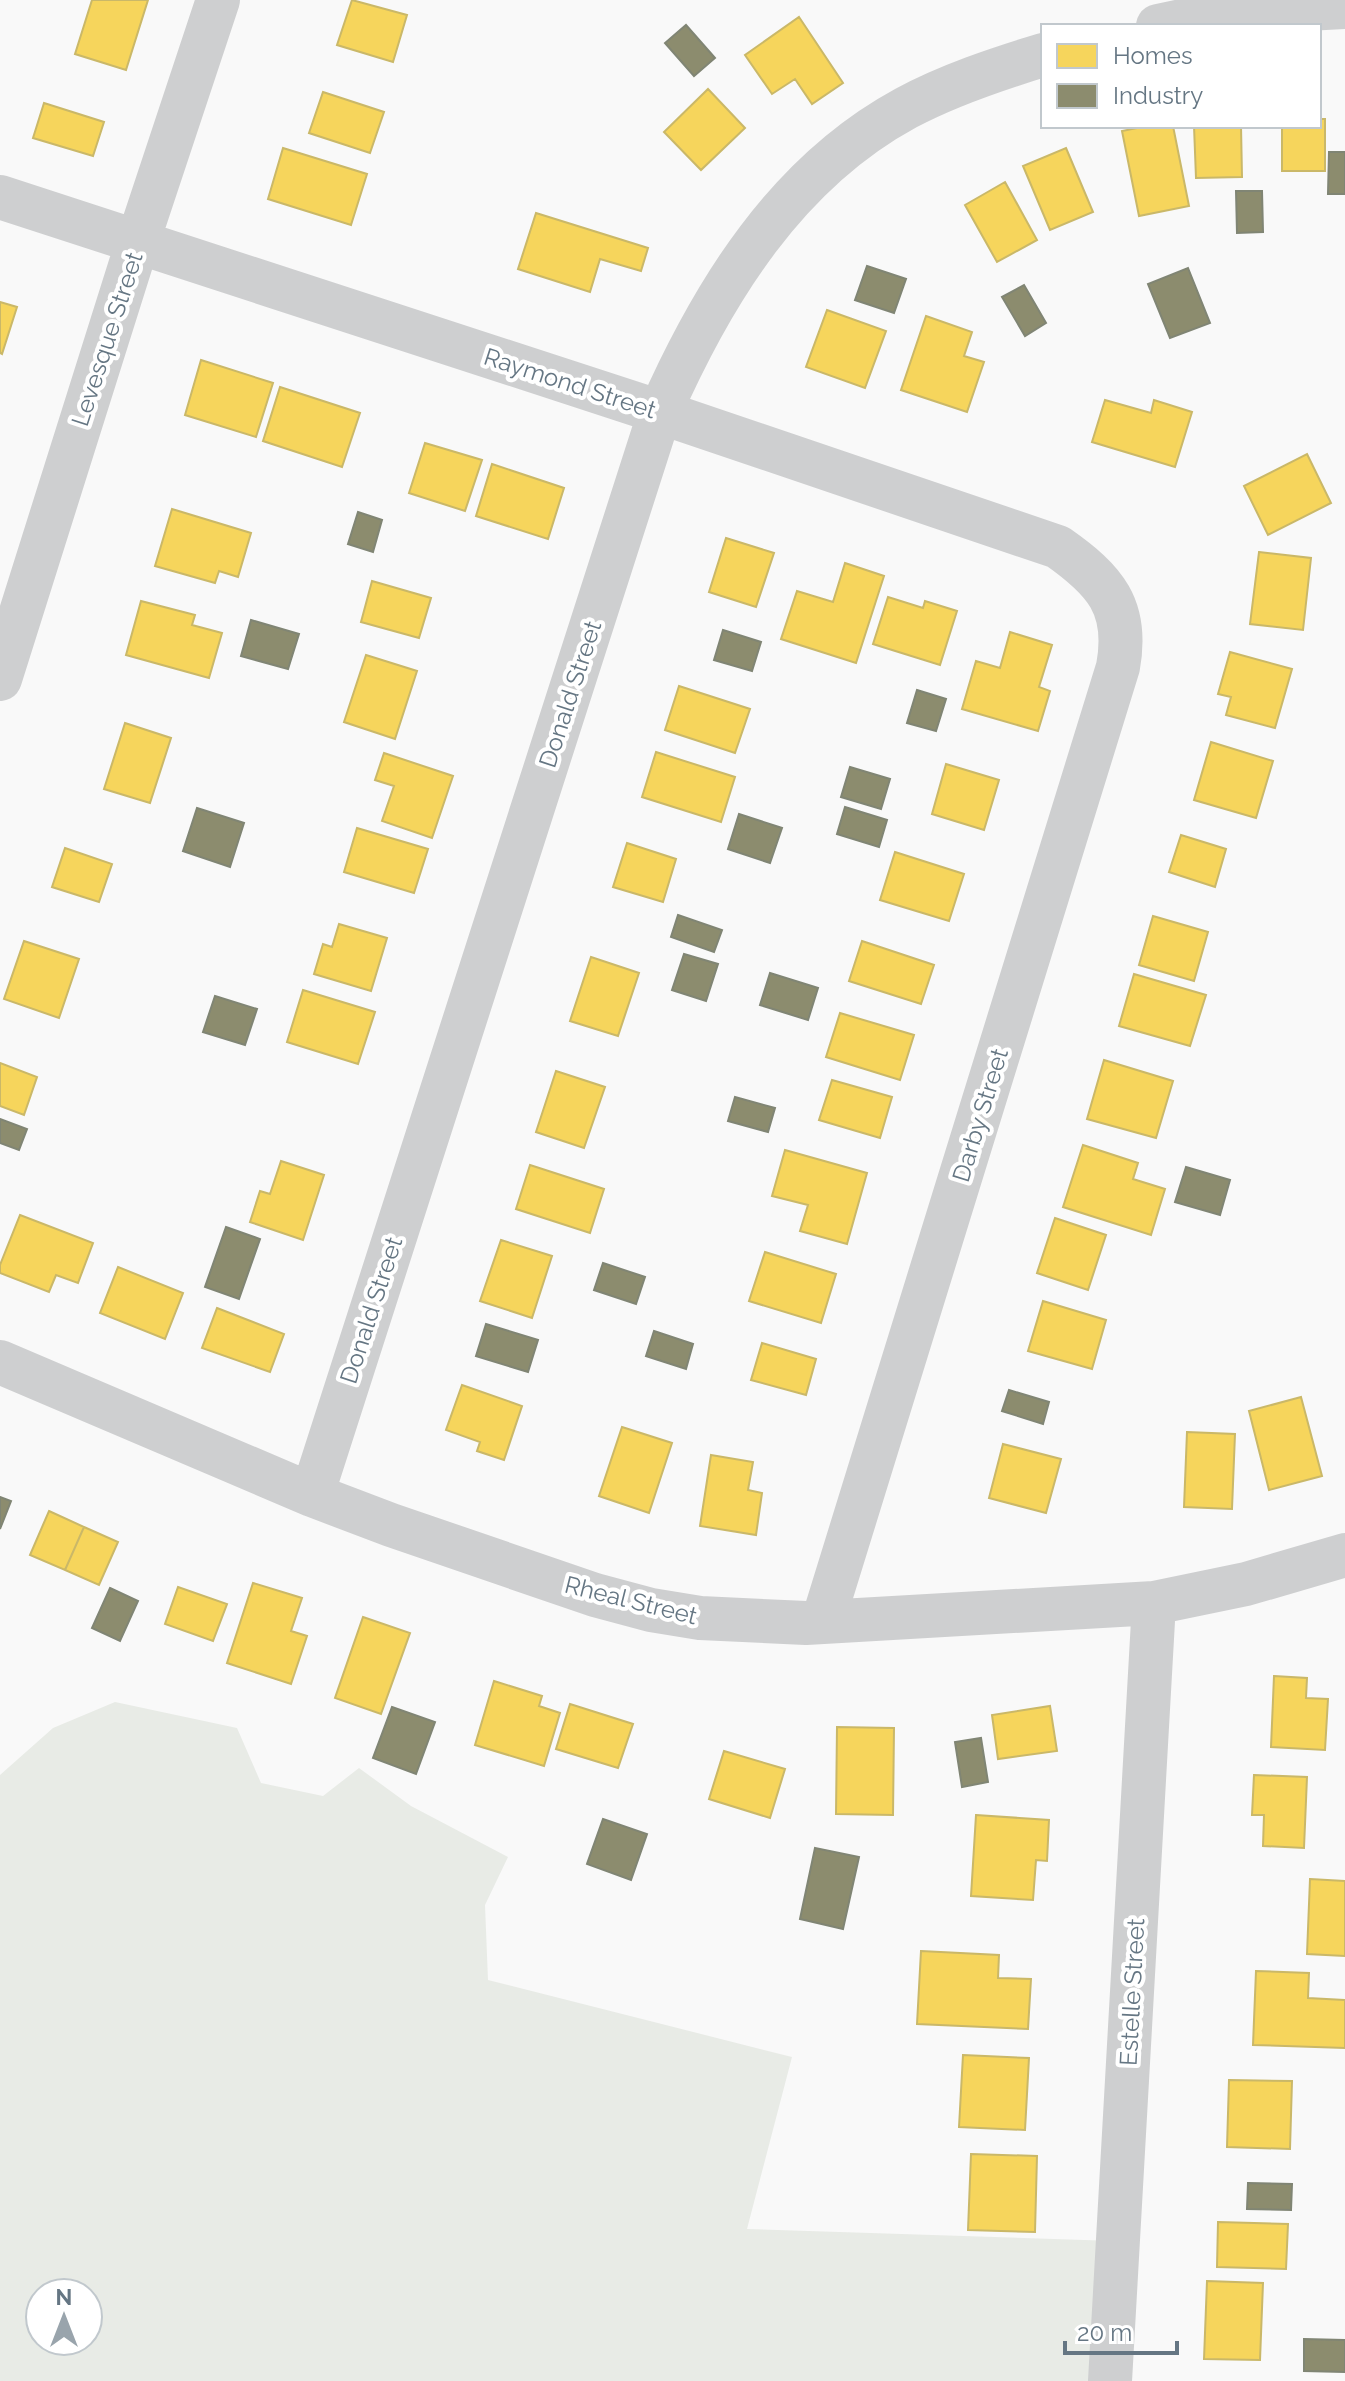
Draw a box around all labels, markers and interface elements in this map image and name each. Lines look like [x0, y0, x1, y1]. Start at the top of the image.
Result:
legend [1041, 24, 1321, 128]
text: Homes [1113, 41, 1193, 70]
text: Industry [1113, 81, 1203, 110]
street label: Levesque Street [65, 248, 149, 430]
street label: Raymond Street [480, 342, 660, 424]
street label: Donald Street [533, 617, 607, 771]
street label: Darby Street [946, 1045, 1014, 1185]
street label: Donald Street [334, 1233, 408, 1387]
street label: Rheal Street [562, 1570, 700, 1630]
street label: Estelle Street [1114, 1917, 1150, 2067]
north arrow [24, 2277, 104, 2357]
text: N [56, 2284, 72, 2310]
scale bar [1065, 2305, 1177, 2355]
text: 20 m [1077, 2318, 1132, 2347]

